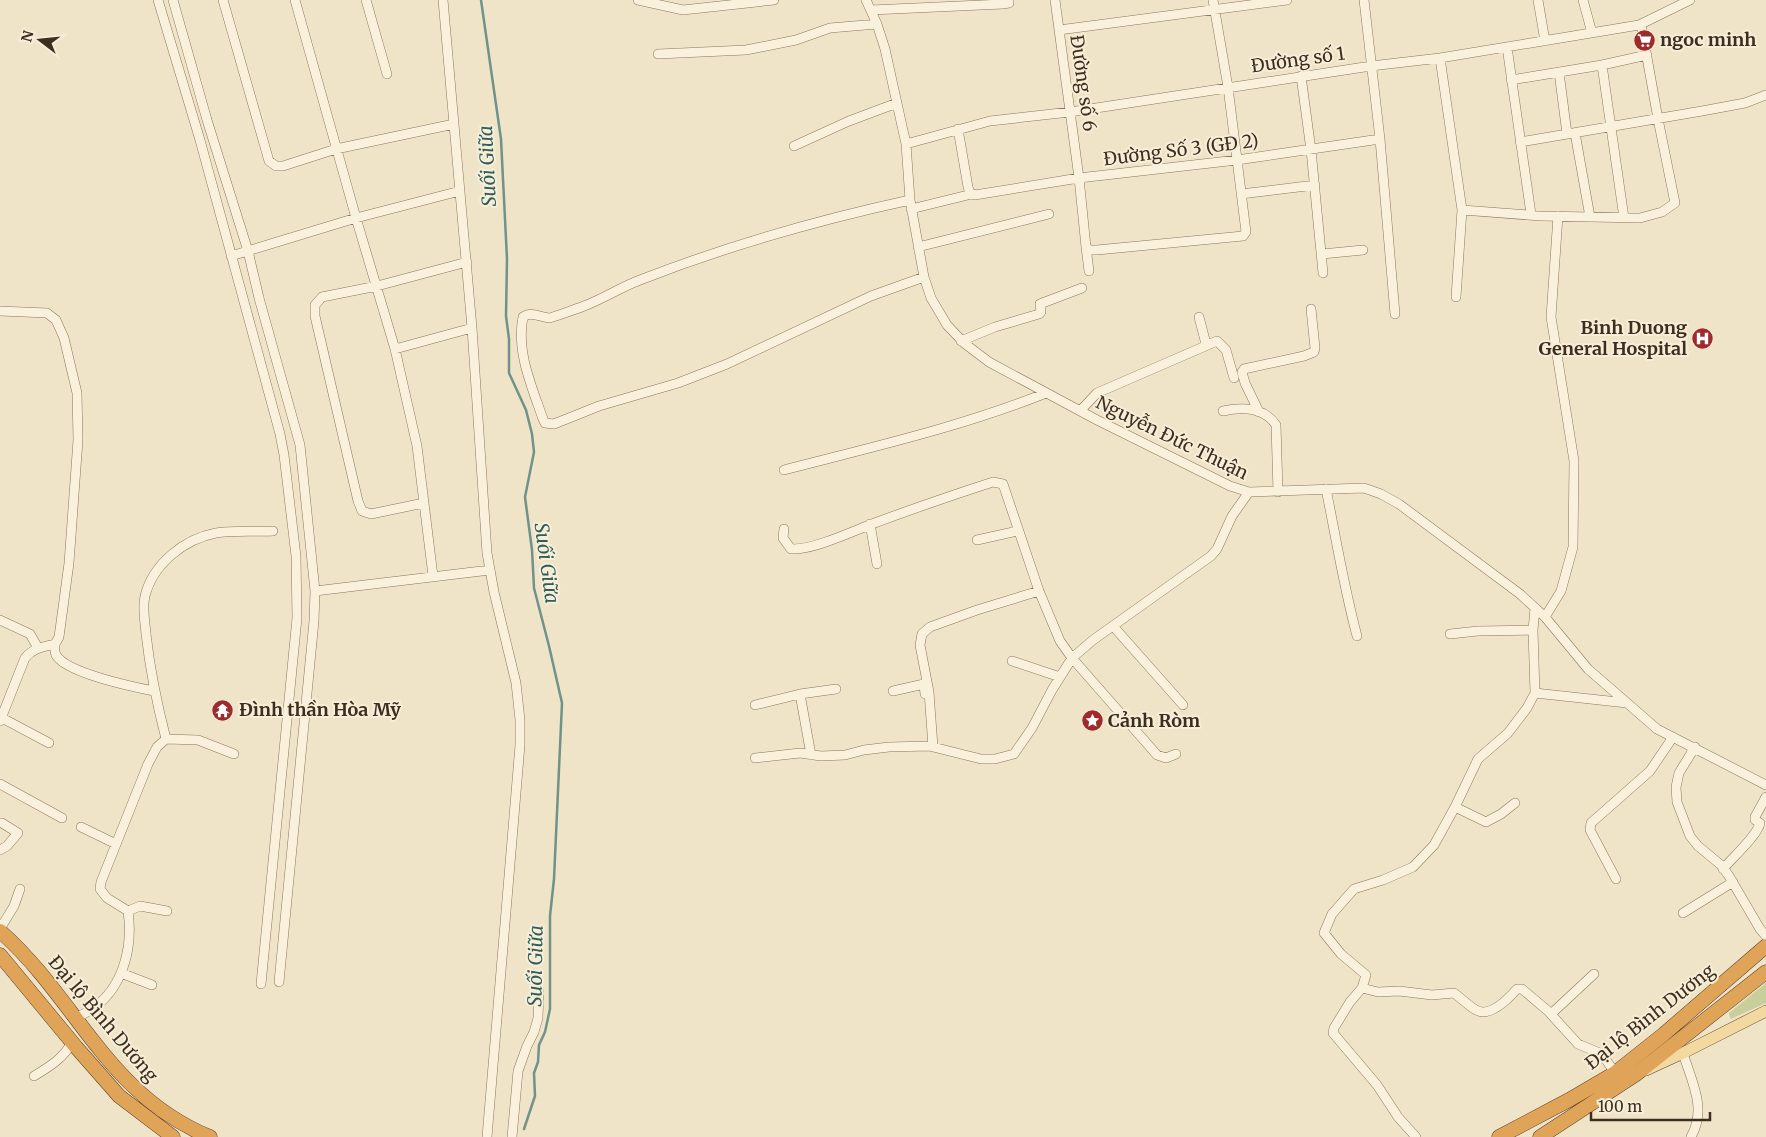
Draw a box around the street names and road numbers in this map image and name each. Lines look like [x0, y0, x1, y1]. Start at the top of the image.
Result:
street label: Đường số 6 [1065, 33, 1102, 133]
street label: Đường số 1 [1250, 42, 1346, 77]
street label: Đường Số 3 (GĐ 2) [1102, 129, 1260, 170]
street label: Nguyễn Đức Thuận [1092, 391, 1252, 484]
street label: Đại lộ Bình Dương [44, 951, 163, 1087]
street label: Đại lộ Bình Dương [1580, 959, 1719, 1074]

